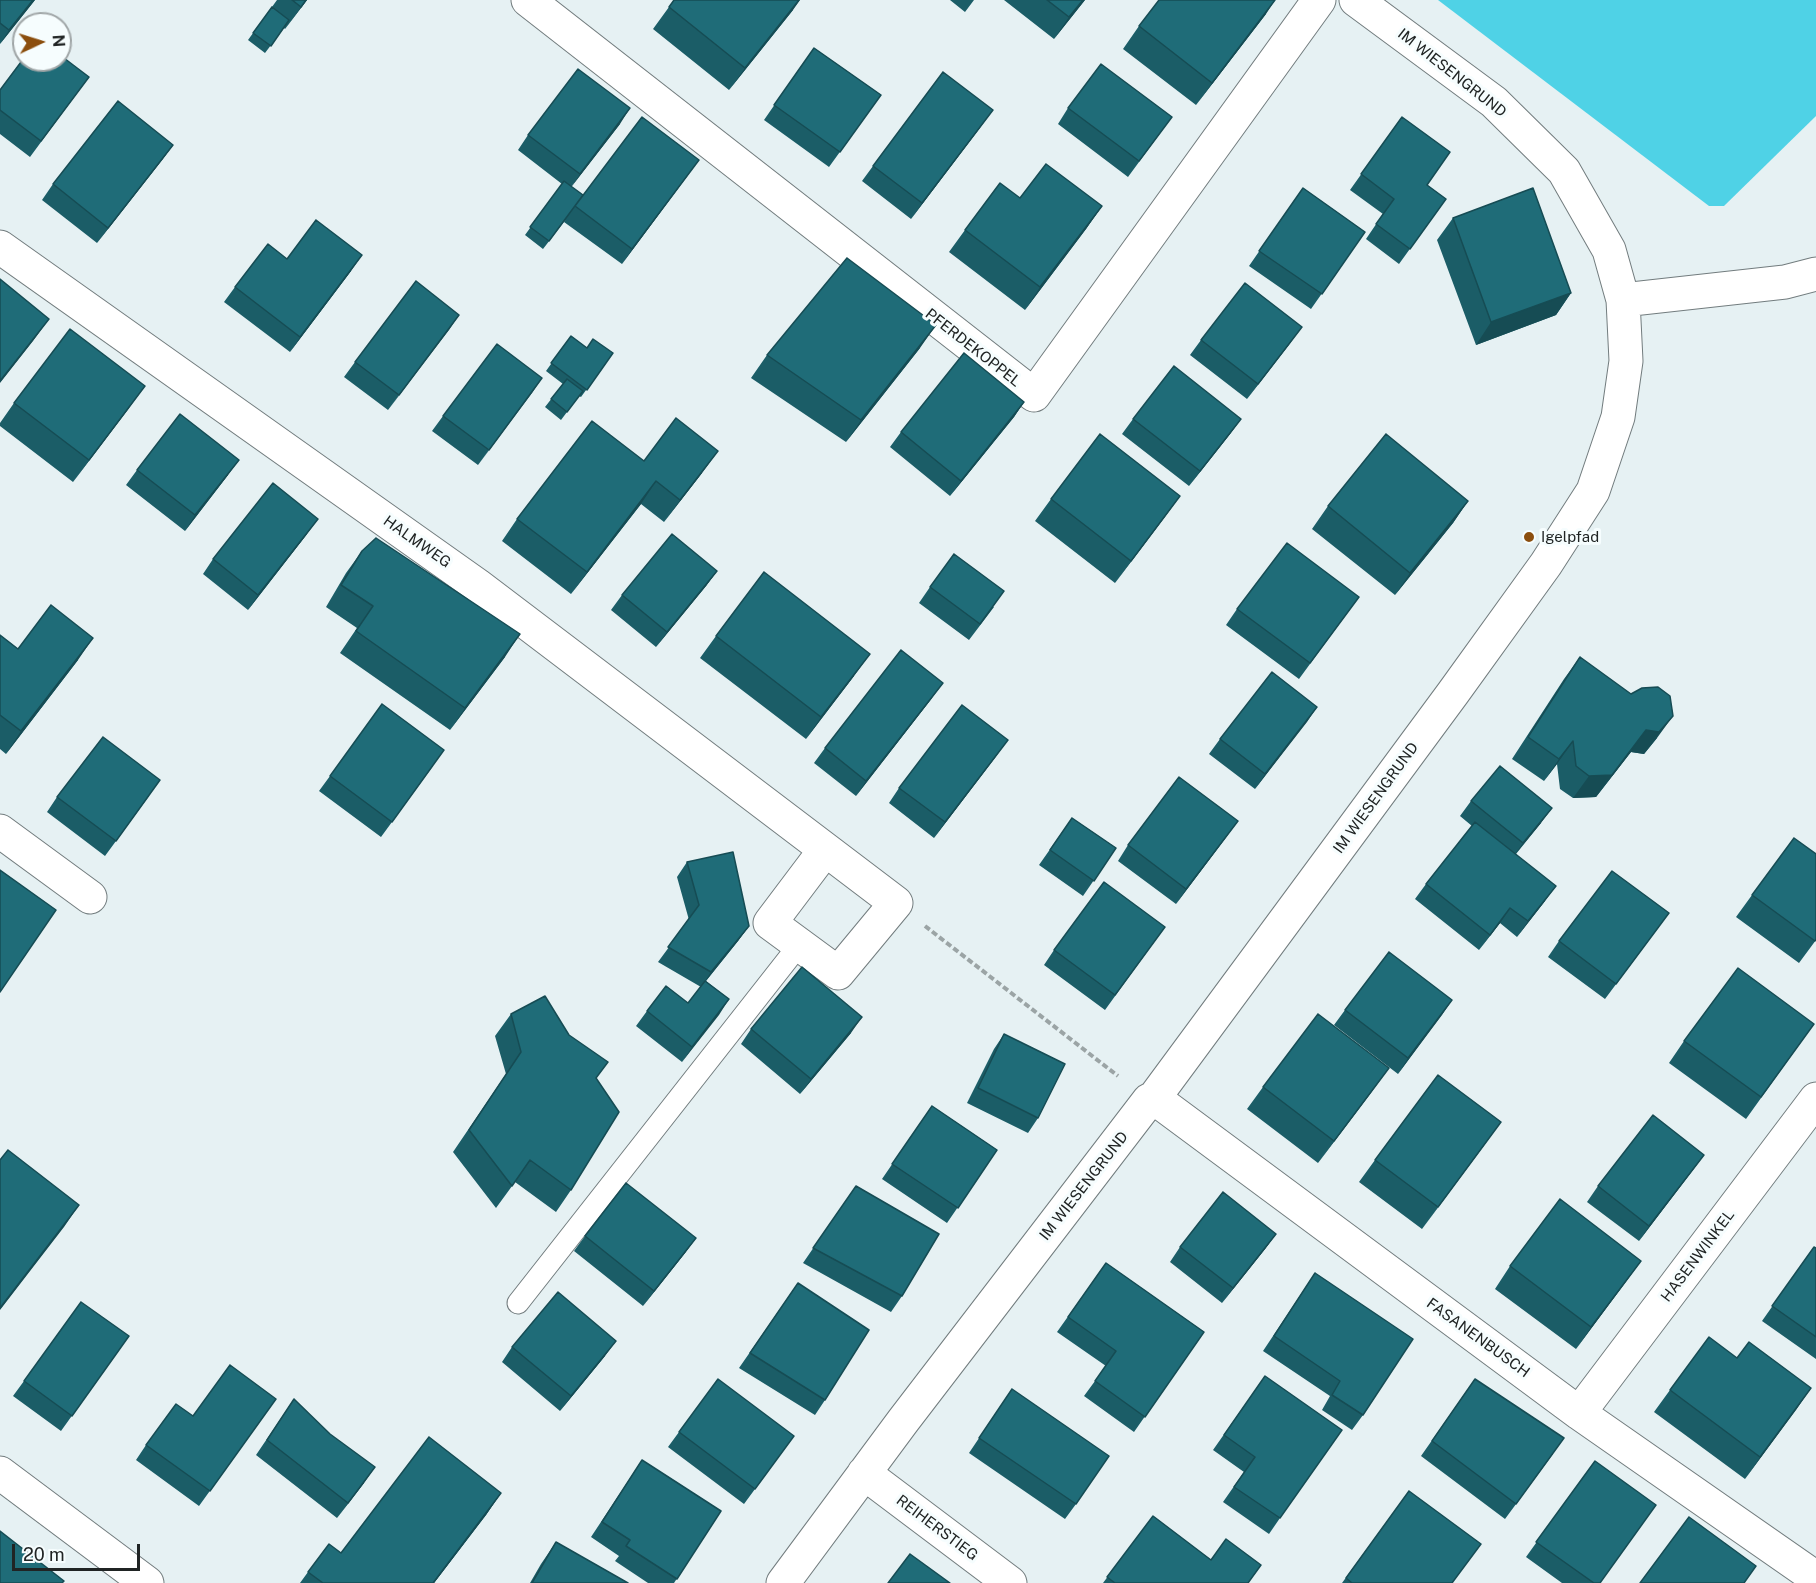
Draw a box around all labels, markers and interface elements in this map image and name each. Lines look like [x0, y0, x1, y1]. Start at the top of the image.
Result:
north arrow [12, 12, 72, 72]
street label: IM WIESENGRUND [1394, 25, 1510, 121]
text: N [49, 34, 68, 48]
street label: PFERDEKOPPEL [922, 305, 1024, 391]
street label: HALMWEG [380, 512, 454, 572]
place label: Igelpfad [1541, 528, 1599, 546]
marker: Igelpfad [1522, 530, 1536, 544]
street label: IM WIESENGRUND [1330, 739, 1422, 857]
street label: IM WIESENGRUND [1036, 1128, 1132, 1244]
street label: HASENWINKEL [1657, 1206, 1739, 1306]
street label: FASANENBUSCH [1423, 1295, 1533, 1381]
street label: REIHERSTIEG [893, 1491, 981, 1565]
scale bar [15, 1532, 142, 1570]
text: 20 m [23, 1544, 65, 1565]

